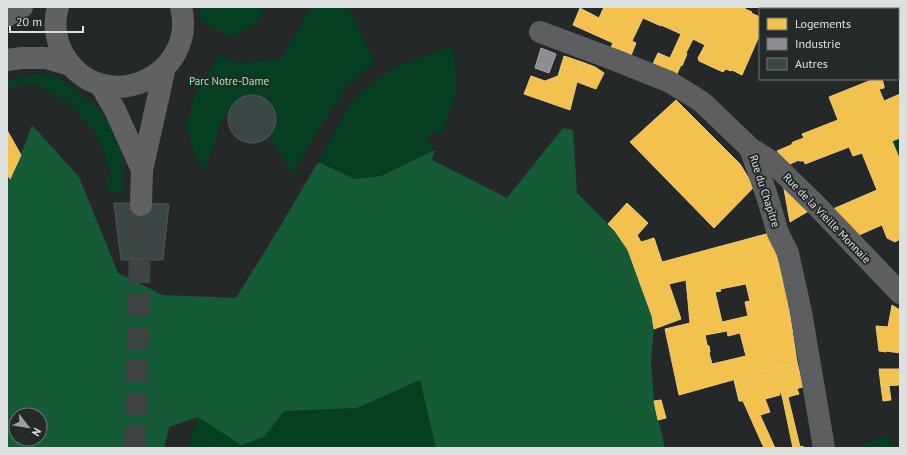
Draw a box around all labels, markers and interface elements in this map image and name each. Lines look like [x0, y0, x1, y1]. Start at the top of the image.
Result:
scale bar [10, 8, 83, 34]
legend [759, 8, 899, 80]
text: 20 m [16, 14, 42, 29]
text: Logements [795, 16, 851, 31]
text: Industrie [795, 36, 841, 51]
text: Autres [795, 56, 828, 71]
park label: Parc Notre-Dame [189, 74, 269, 88]
street label: Rue du Chapitre [747, 153, 783, 229]
street label: Rue de la Vieille Monnaie [780, 170, 874, 266]
north arrow [8, 407, 48, 447]
text: N [29, 425, 44, 439]

